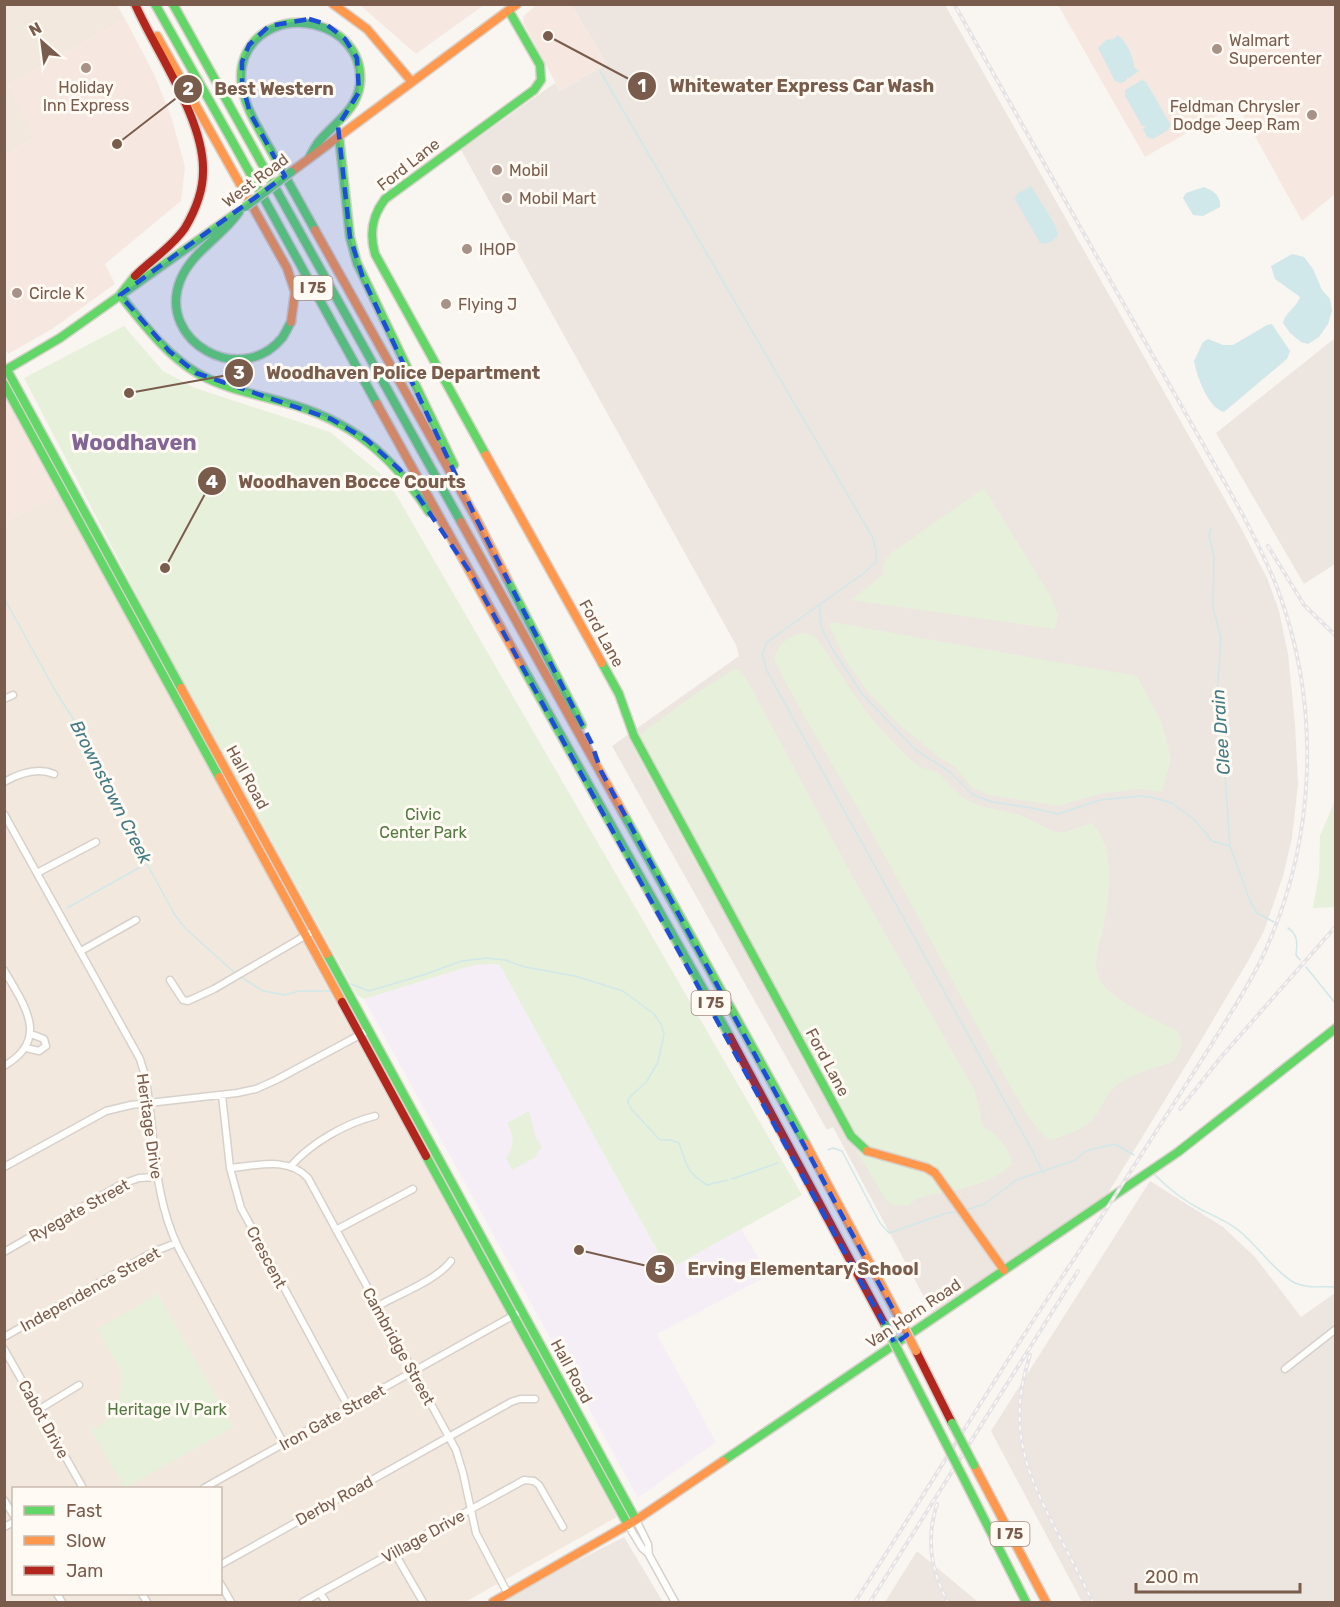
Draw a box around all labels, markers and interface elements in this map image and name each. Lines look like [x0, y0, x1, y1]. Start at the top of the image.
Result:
north arrow [12, 12, 72, 72]
text: N [26, 18, 45, 40]
place label: Walmart Supercenter [1229, 31, 1322, 68]
marker: Walmart Supercenter [1210, 42, 1224, 56]
marker: Holiday Inn Express [79, 61, 93, 75]
callout: Whitewater Express Car Wash [627, 68, 946, 104]
callout: Best Western [173, 71, 346, 107]
text: 1 [638, 75, 646, 97]
text: Whitewater Express Car Wash [670, 75, 934, 97]
place label: Holiday Inn Express [43, 78, 129, 115]
text: 2 [182, 78, 194, 100]
text: Best Western [214, 78, 334, 100]
place label: Feldman Chrysler Dodge Jeep Ram [1170, 97, 1300, 134]
marker: Feldman Chrysler Dodge Jeep Ram [1305, 108, 1319, 122]
street label: Ford Lane [373, 134, 443, 195]
street label: West Road [219, 149, 292, 211]
place label: Mobil [509, 161, 548, 180]
marker: Mobil [490, 163, 504, 177]
place label: Mobil Mart [519, 189, 596, 208]
marker: Mobil Mart [500, 191, 514, 205]
place label: IHOP [479, 240, 516, 259]
marker: IHOP [460, 242, 474, 256]
road number: I 75 [294, 276, 332, 300]
place label: Circle K [29, 284, 85, 303]
marker: Circle K [10, 286, 24, 300]
place label: Flying J [458, 295, 517, 314]
marker: Flying J [439, 297, 453, 311]
callout: Woodhaven Police Department [224, 355, 552, 391]
text: 3 [233, 362, 245, 384]
text: Woodhaven Police Department [266, 362, 540, 384]
district label: Woodhaven [71, 429, 197, 456]
callout: Woodhaven Bocce Courts [197, 463, 478, 499]
text: 4 [206, 471, 218, 493]
text: Woodhaven Bocce Courts [238, 471, 466, 493]
street label: Ford Lane [575, 596, 628, 670]
water label: Clee Drain [1207, 688, 1235, 776]
water label: Brownstown Creek [65, 716, 157, 868]
street label: Hall Road [222, 742, 273, 812]
park label: Civic Center Park [379, 805, 467, 842]
road number: I 75 [692, 991, 730, 1015]
street label: Ford Lane [802, 1025, 853, 1099]
street label: Heritage Drive [133, 1072, 166, 1180]
street label: Ryegate Street [26, 1175, 133, 1246]
street label: Crescent [242, 1223, 291, 1291]
street label: Independence Street [17, 1243, 163, 1336]
callout: Erving Elementary School [645, 1251, 931, 1287]
text: 5 [654, 1258, 666, 1280]
text: Erving Elementary School [687, 1258, 919, 1280]
street label: Van Horn Road [862, 1275, 964, 1352]
street label: Cambridge Street [358, 1284, 439, 1408]
street label: Hall Road [547, 1336, 596, 1407]
street label: Cabot Drive [14, 1377, 73, 1462]
street label: Iron Gate Street [276, 1380, 389, 1454]
park label: Heritage IV Park [107, 1400, 227, 1419]
street label: Derby Road [292, 1471, 376, 1529]
legend [12, 1487, 222, 1595]
text: Fast [66, 1500, 102, 1522]
street label: Village Drive [378, 1506, 468, 1567]
road number: I 75 [990, 1522, 1030, 1546]
text: Slow [66, 1530, 106, 1552]
scale bar [1136, 1556, 1300, 1594]
text: Jam [66, 1560, 103, 1582]
text: 200 m [1145, 1566, 1199, 1588]

